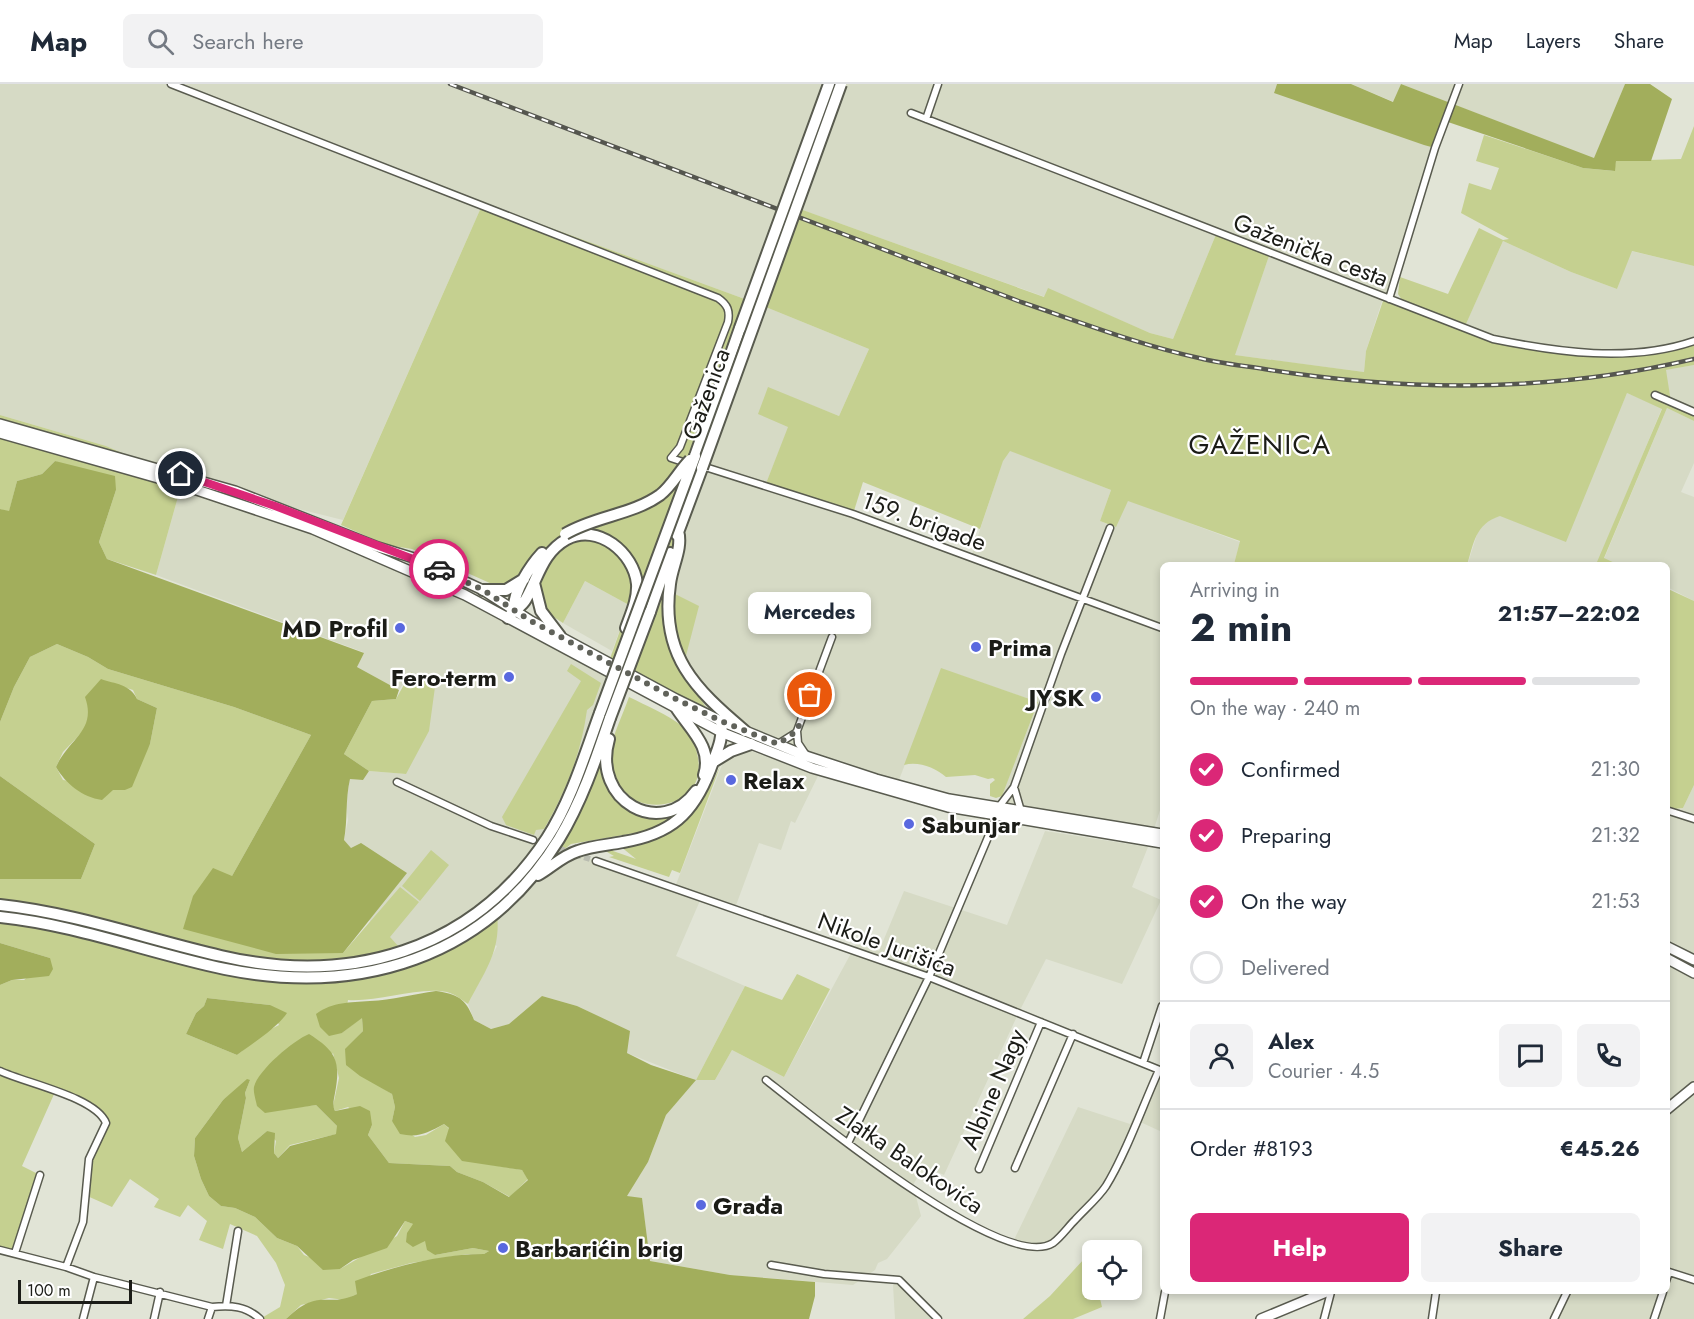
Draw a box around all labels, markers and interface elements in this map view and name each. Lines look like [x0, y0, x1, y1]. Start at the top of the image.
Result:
search box [123, 14, 543, 68]
text: Map [30, 21, 87, 62]
icon: search [144, 25, 177, 58]
text: Search here [192, 25, 304, 57]
text: Map [1454, 26, 1493, 56]
text: Layers [1526, 26, 1581, 56]
text: Share [1614, 26, 1664, 56]
street label: Gaženička cesta [1228, 204, 1394, 296]
street label: Gaženica [673, 343, 739, 445]
district label: GAŽENICA [1189, 425, 1331, 464]
pin [155, 448, 206, 499]
icon: home [164, 457, 197, 490]
street label: 159. brigade [857, 482, 991, 560]
courier [409, 539, 469, 599]
icon: car [423, 553, 456, 586]
text: Arriving in [1190, 576, 1280, 605]
callout: Mercedes [748, 593, 872, 635]
text: 21:57–22:02 [1498, 597, 1640, 629]
text: Mercedes [764, 598, 855, 627]
text: 2 min [1190, 599, 1292, 656]
place label: MD Profil [282, 611, 388, 646]
marker: MD Profil [393, 621, 407, 635]
place label: Prima [988, 630, 1052, 665]
marker: Prima [969, 640, 983, 654]
place label: Fero-term [391, 660, 497, 695]
pin [784, 669, 835, 720]
marker: Fero-term [502, 670, 516, 684]
icon: bag [793, 678, 826, 711]
place label: JYSK [1024, 680, 1084, 715]
marker: JYSK [1089, 690, 1103, 704]
text: On the way · 240 m [1190, 694, 1360, 723]
icon: check [1190, 753, 1223, 786]
text: Confirmed [1241, 753, 1340, 785]
text: 21:30 [1591, 755, 1640, 784]
place label: Relax [743, 763, 805, 798]
marker: Relax [724, 773, 738, 787]
place label: Sabunjar [921, 807, 1021, 842]
marker: Sabunjar [902, 817, 916, 831]
icon: check [1190, 819, 1223, 852]
text: Preparing [1241, 819, 1332, 851]
text: 21:32 [1591, 821, 1640, 850]
icon: check [1190, 885, 1223, 918]
text: On the way [1241, 885, 1346, 917]
text: 21:53 [1591, 887, 1640, 916]
street label: Nikole Jurišića [813, 903, 961, 985]
text: Delivered [1241, 951, 1330, 983]
street label: Albine Nagy [952, 1023, 1034, 1155]
button: person [1190, 1024, 1253, 1087]
button: chat [1499, 1024, 1562, 1087]
button: phone [1577, 1024, 1640, 1087]
text: Alex [1268, 1025, 1314, 1057]
text: Courier · 4.5 [1268, 1057, 1379, 1086]
street label: Zlatka Balokovića [829, 1098, 991, 1222]
text: Order #8193 [1190, 1132, 1313, 1164]
text: €45.26 [1560, 1132, 1640, 1164]
place label: Građa [713, 1188, 783, 1223]
marker: Građa [694, 1198, 708, 1212]
button: Help [1190, 1213, 1409, 1282]
button: Share [1421, 1213, 1640, 1282]
place label: Barbarićin brig [515, 1231, 683, 1266]
map controls [1082, 1240, 1142, 1300]
button: locate [1082, 1240, 1142, 1300]
marker: Barbarićin brig [496, 1241, 510, 1255]
scale bar [18, 1277, 132, 1304]
text: 100 m [27, 1279, 71, 1302]

